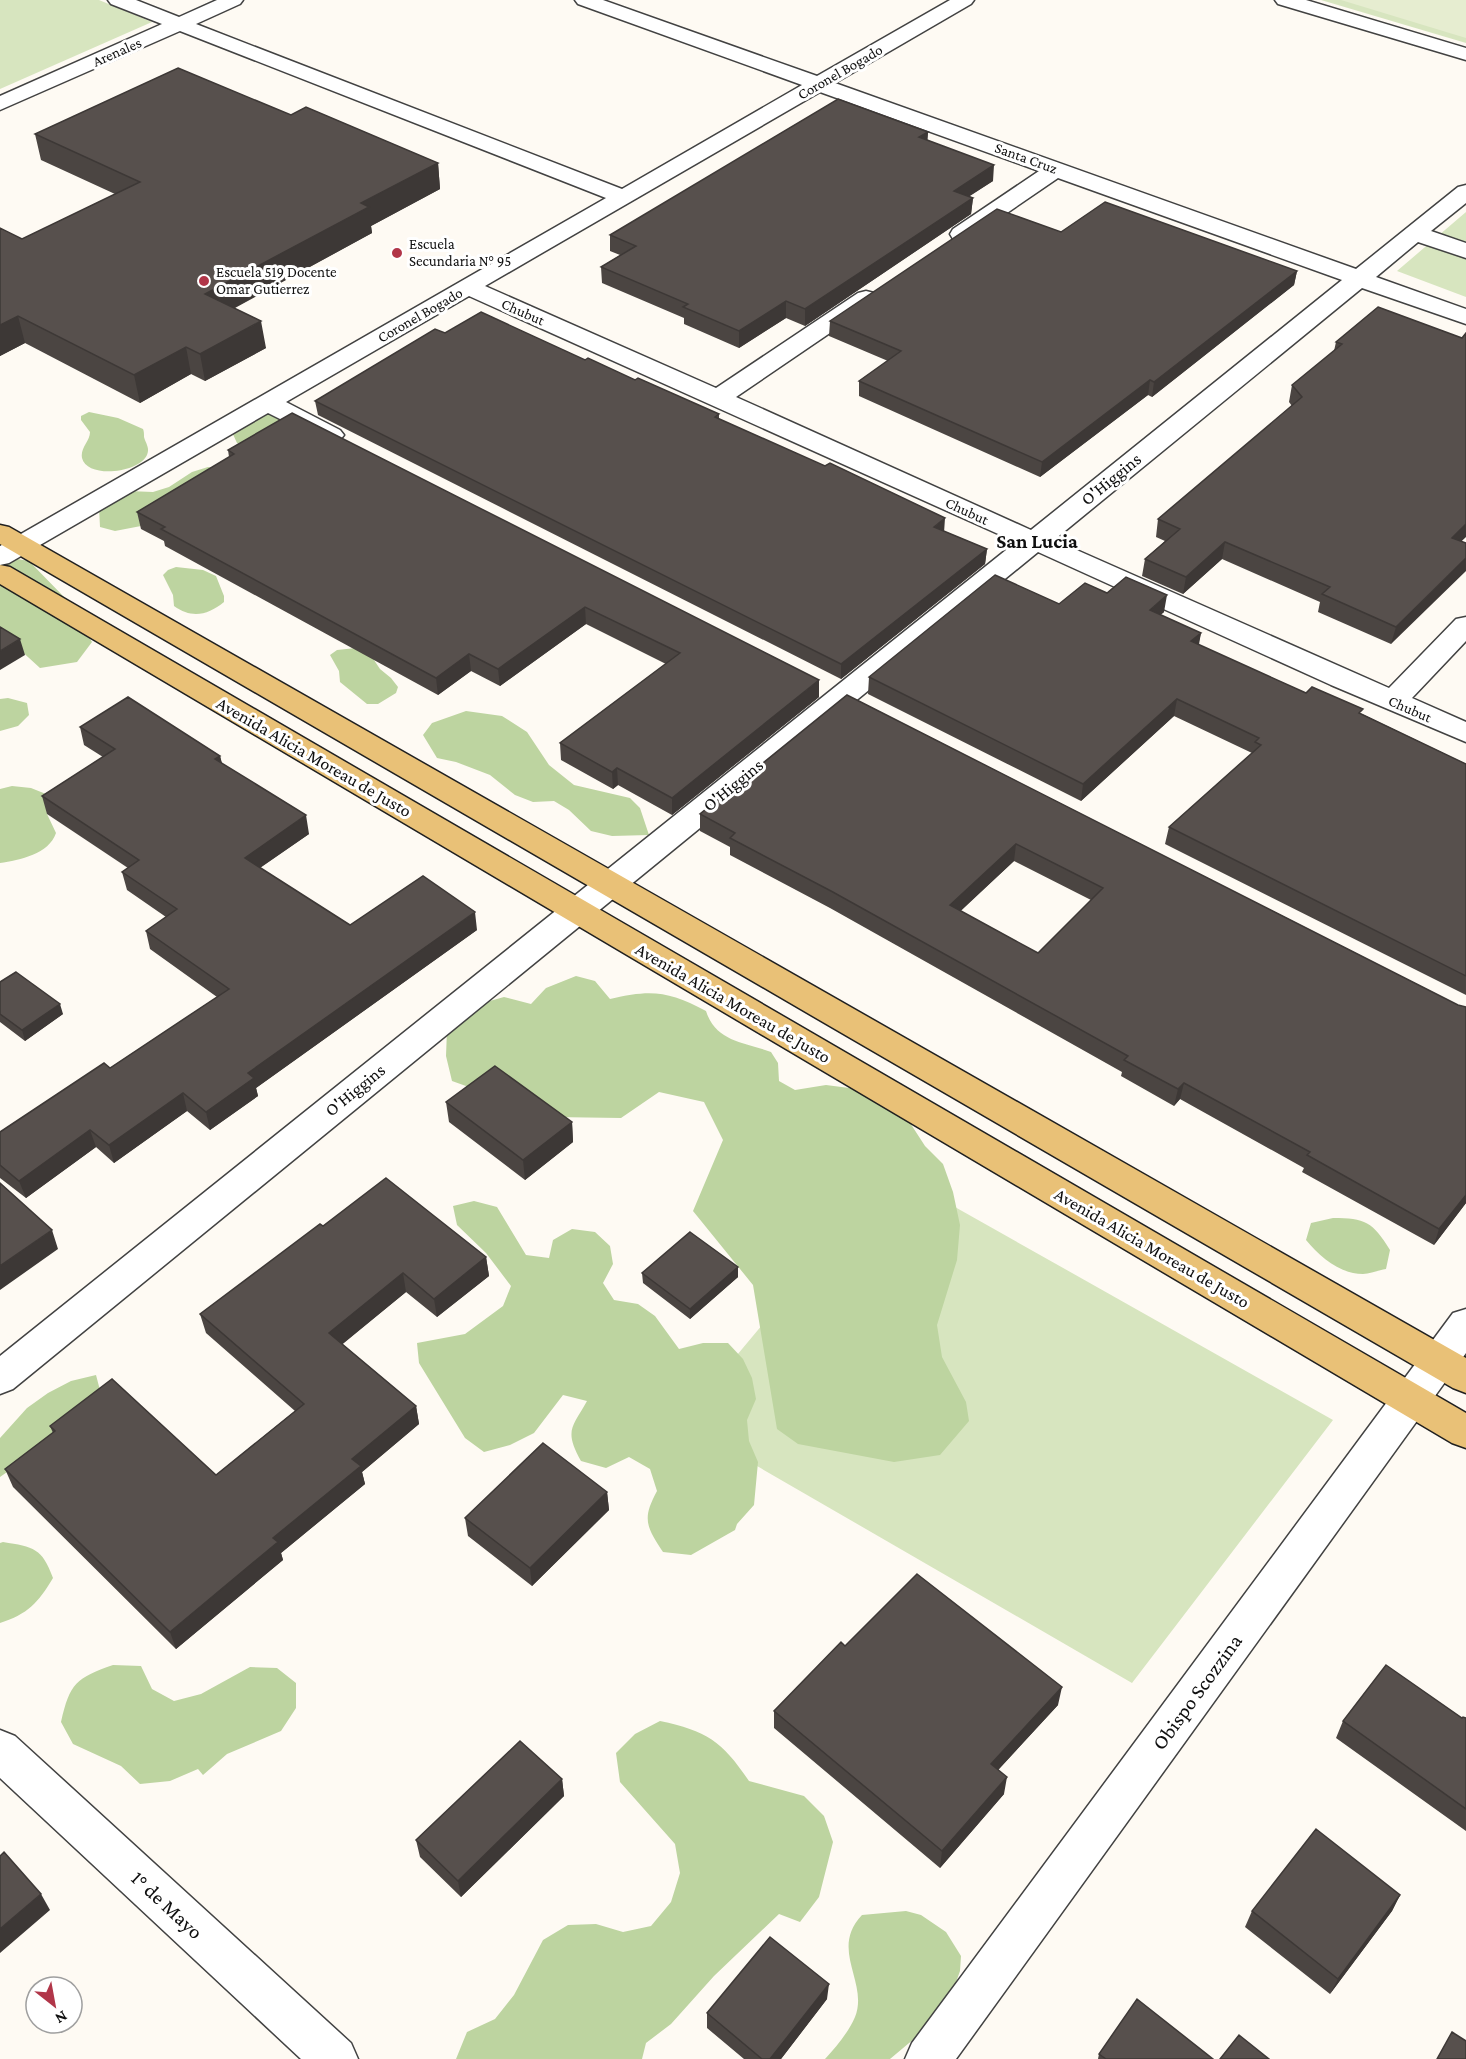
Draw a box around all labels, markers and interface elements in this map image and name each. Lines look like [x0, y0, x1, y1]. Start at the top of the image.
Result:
street label: Arenales [90, 34, 144, 70]
street label: Coronel Bogado [795, 41, 886, 104]
street label: Santa Cruz [993, 139, 1059, 177]
place label: Escuela Secundaria N° 95 [409, 236, 511, 269]
marker: Escuela Secundaria N° 95 [390, 246, 404, 260]
place label: Escuela 519 Docente Omar Gutierrez [216, 264, 337, 297]
marker: Escuela 519 Docente Omar Gutierrez [197, 274, 211, 288]
street label: Coronel Bogado [375, 284, 466, 347]
street label: Chubut [499, 295, 548, 329]
street label: O'Higgins [1077, 449, 1145, 509]
street label: Chubut [943, 494, 992, 528]
district label: San Lucia [996, 530, 1078, 552]
street label: Chubut [1386, 692, 1435, 726]
street label: Avenida Alicia Moreau de Justo [213, 693, 415, 821]
street label: O'Higgins [699, 755, 767, 815]
street label: Avenida Alicia Moreau de Justo [632, 939, 834, 1067]
street label: O'Higgins [321, 1060, 389, 1120]
street label: Avenida Alicia Moreau de Justo [1051, 1184, 1253, 1312]
street label: Obispo Scozzina [1147, 1629, 1247, 1755]
street label: 1° de Mayo [126, 1866, 208, 1944]
north arrow [24, 1975, 84, 2035]
text: N [52, 2007, 71, 2028]

